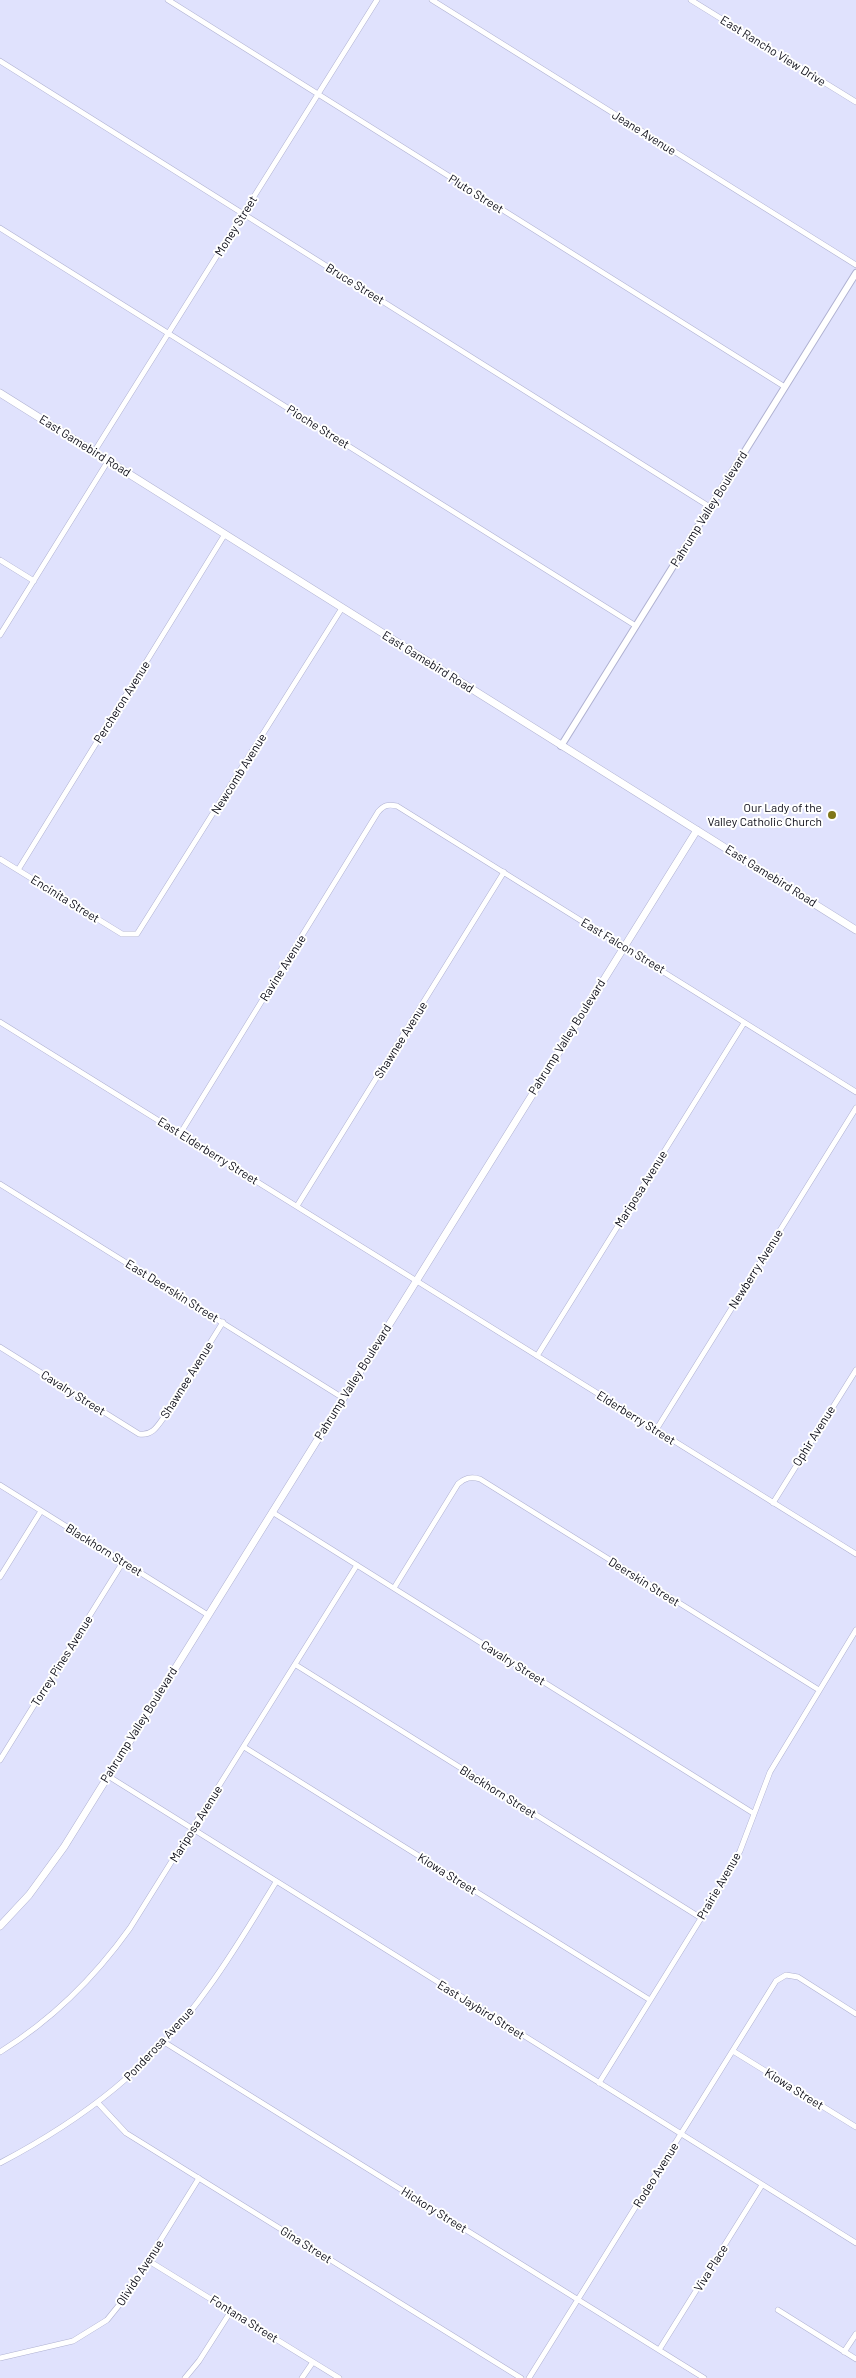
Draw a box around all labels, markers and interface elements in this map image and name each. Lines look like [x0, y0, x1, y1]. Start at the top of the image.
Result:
street label: East Rancho View Drive [718, 13, 828, 89]
street label: Jeane Avenue [609, 108, 679, 158]
street label: Pluto Street [446, 171, 506, 217]
street label: Money Street [212, 193, 260, 259]
street label: Bruce Street [323, 260, 387, 308]
street label: Pioche Street [284, 402, 352, 452]
street label: East Gamebird Road [37, 412, 133, 480]
street label: Pahrump Valley Boulevard [667, 448, 751, 570]
street label: East Gamebird Road [380, 628, 476, 696]
street label: Percheron Avenue [91, 658, 153, 746]
street label: Newcomb Avenue [208, 731, 270, 817]
place label: Our Lady of the Valley Catholic Church [707, 801, 822, 829]
marker: Our Lady of the Valley Catholic Church [826, 809, 838, 821]
street label: East Gamebird Road [723, 842, 819, 910]
street label: Encinita Street [28, 872, 102, 926]
street label: East Falcon Street [578, 915, 668, 977]
street label: Ravine Avenue [257, 932, 309, 1004]
street label: Pahrump Valley Boulevard [525, 976, 609, 1098]
street label: Shawnee Avenue [372, 999, 430, 1081]
street label: East Elderberry Street [155, 1114, 261, 1188]
street label: Mariposa Avenue [612, 1148, 670, 1230]
street label: Newberry Avenue [726, 1227, 786, 1311]
street label: East Deerskin Street [123, 1257, 221, 1325]
street label: Pahrump Valley Boulevard [311, 1321, 395, 1443]
street label: Shawnee Avenue [158, 1339, 216, 1421]
street label: Cavalry Street [38, 1368, 108, 1418]
street label: Elderberry Street [594, 1388, 678, 1448]
street label: Ophir Avenue [790, 1403, 838, 1469]
street label: Blackhorn Street [63, 1521, 145, 1579]
street label: Deerskin Street [606, 1554, 682, 1610]
street label: Torrey Pines Avenue [28, 1613, 96, 1709]
street label: Cavalry Street [478, 1638, 548, 1688]
street label: Pahrump Valley Boulevard [97, 1664, 181, 1786]
street label: Blackhorn Street [457, 1763, 539, 1821]
street label: Mariposa Avenue [167, 1783, 225, 1865]
street label: Kiowa Street [415, 1850, 479, 1898]
street label: Prairie Avenue [694, 1850, 744, 1922]
street label: East Jaybird Street [435, 1977, 527, 2043]
street label: Ponderosa Avenue [121, 2004, 197, 2084]
street label: Kiowa Street [762, 2065, 826, 2113]
street label: Rodeo Avenue [630, 2140, 682, 2210]
street label: Hickory Street [398, 2184, 470, 2236]
street label: Gina Street [278, 2223, 334, 2267]
street label: Olivido Avenue [113, 2237, 167, 2309]
street label: Viva Place [691, 2242, 731, 2294]
street label: Fontana Street [207, 2292, 281, 2346]

